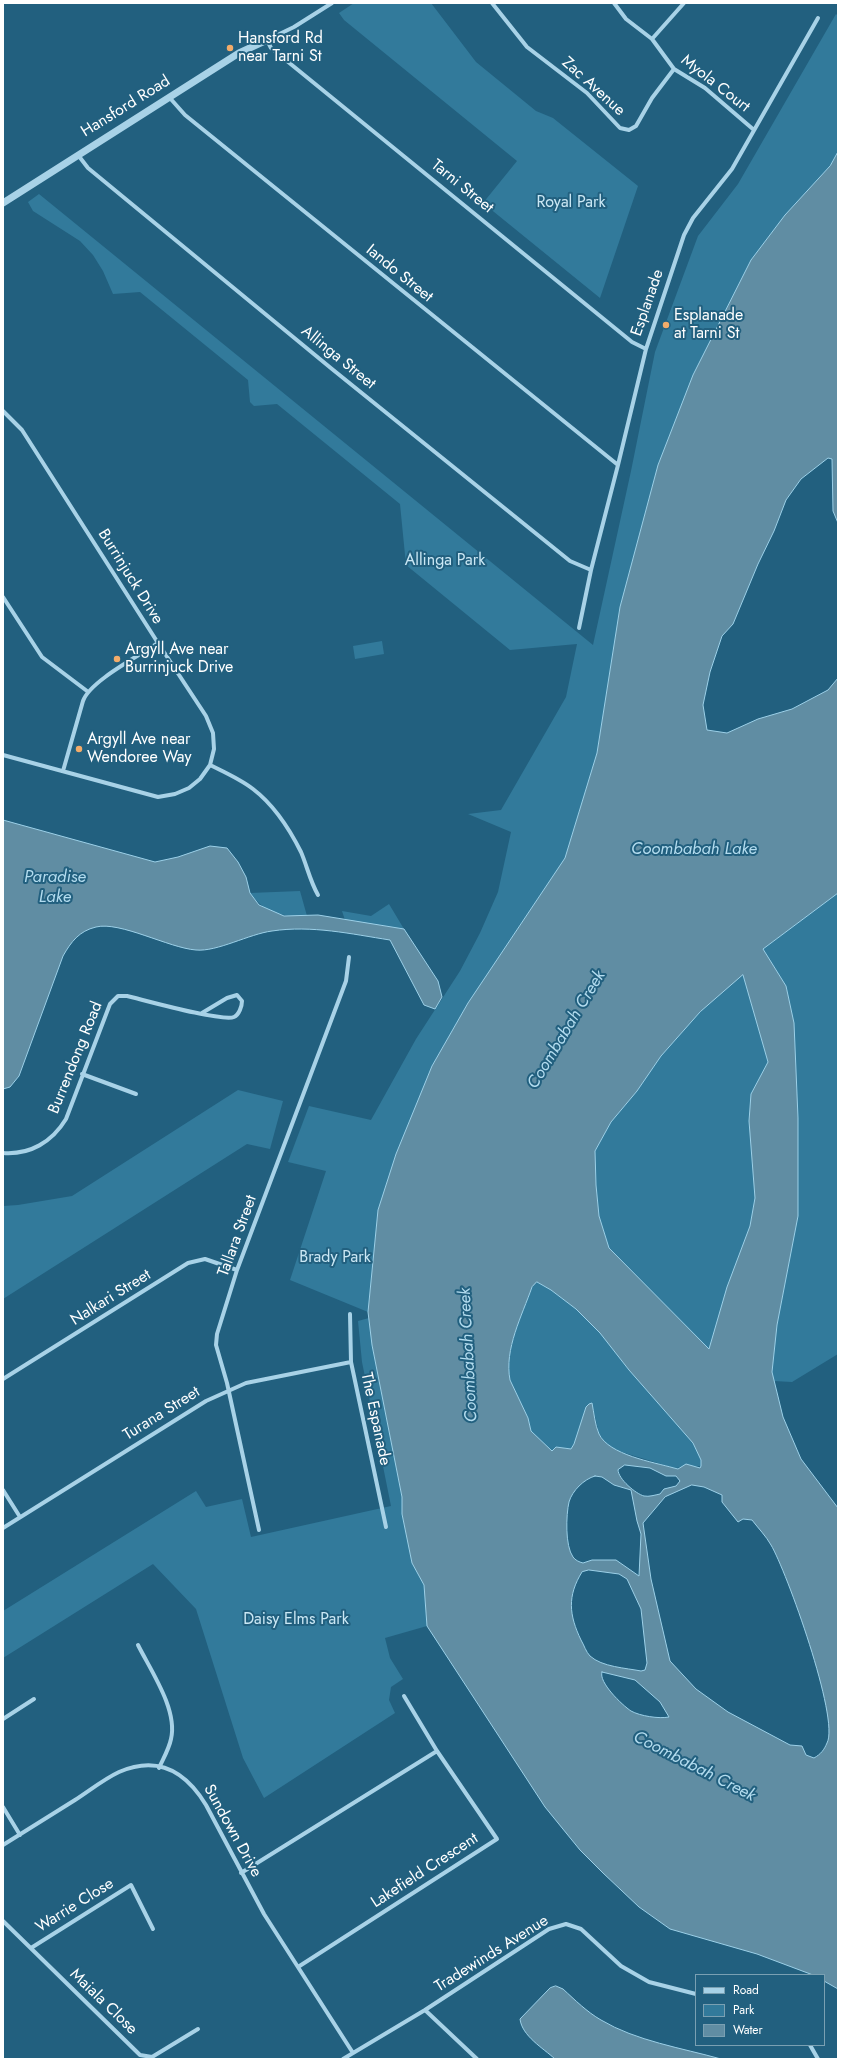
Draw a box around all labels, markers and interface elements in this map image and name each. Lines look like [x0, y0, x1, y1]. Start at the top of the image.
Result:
place label: Hansford Rd near Tarni St [238, 29, 323, 67]
marker: Hansford Rd near Tarni St [225, 43, 235, 53]
street label: Myola Court [677, 51, 753, 117]
street label: Zac Avenue [557, 54, 629, 120]
street label: Hansford Road [78, 72, 174, 142]
street label: Tarni Street [427, 156, 497, 218]
park label: Royal Park [536, 193, 606, 213]
street label: Iando Street [362, 241, 436, 307]
street label: Esplanade [628, 267, 668, 339]
place label: Esplanade at Tarni St [674, 306, 743, 344]
marker: Esplanade at Tarni St [661, 320, 671, 330]
street label: Allinga Street [297, 322, 379, 394]
street label: Burrinjuck Drive [93, 526, 167, 628]
park label: Allinga Park [405, 551, 485, 571]
place label: Argyll Ave near Burrinjuck Drive [125, 640, 233, 678]
marker: Argyll Ave near Burrinjuck Drive [112, 654, 122, 664]
place label: Argyll Ave near Wendoree Way [87, 730, 191, 768]
marker: Argyll Ave near Wendoree Way [74, 744, 84, 754]
water label: Coombabah Lake [631, 840, 757, 860]
water label: Paradise Lake [24, 868, 86, 908]
water label: Coombabah Creek [524, 967, 610, 1093]
street label: Burrendong Road [45, 999, 107, 1117]
street label: Tallara Street [214, 1193, 262, 1279]
park label: Brady Park [299, 1248, 371, 1268]
street label: Nalkari Street [67, 1266, 155, 1330]
water label: Coombabah Creek [455, 1287, 483, 1423]
street label: The Espanade [356, 1371, 394, 1467]
street label: Turana Street [120, 1383, 204, 1445]
park label: Daisy Elms Park [243, 1610, 349, 1630]
water label: Coombabah Creek [629, 1727, 759, 1807]
street label: Sundown Drive [199, 1781, 265, 1881]
street label: Lakefield Crescent [368, 1829, 482, 1913]
street label: Warrie Close [33, 1874, 117, 1938]
street label: Tradewinds Avenue [432, 1911, 552, 1997]
street label: Maiala Close [65, 1965, 141, 2039]
legend [695, 1974, 825, 2046]
text: Road [733, 1981, 759, 1999]
text: Park [733, 2001, 754, 2019]
text: Water [733, 2021, 763, 2039]

